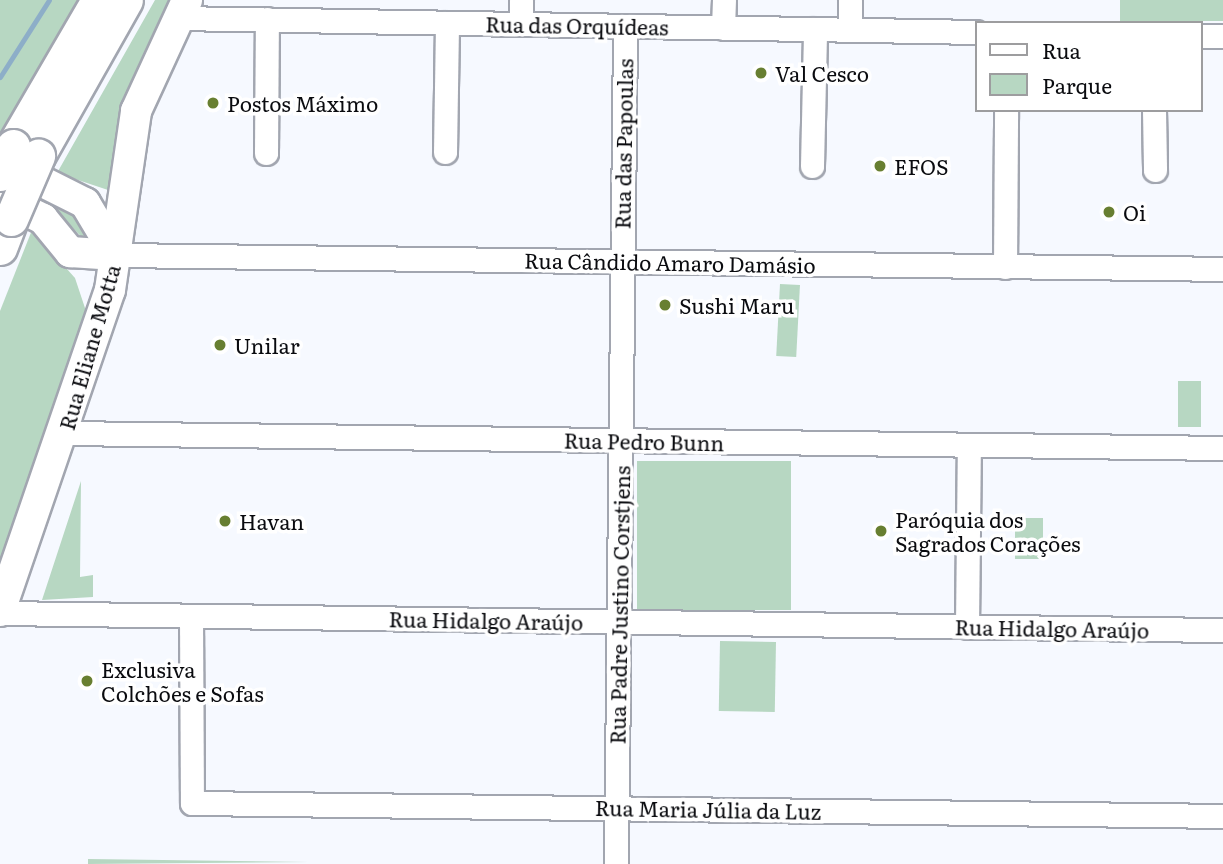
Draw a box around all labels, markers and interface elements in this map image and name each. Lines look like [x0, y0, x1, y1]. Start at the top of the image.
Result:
street label: Rua das Orquídeas [485, 11, 669, 39]
legend [974, 21, 1202, 112]
text: Rua [1042, 34, 1081, 65]
street label: Rua das Papoulas [609, 58, 637, 230]
place label: Val Cesco [775, 60, 869, 86]
marker: Val Cesco [753, 65, 769, 81]
text: Parque [1042, 69, 1112, 100]
place label: Postos Máximo [227, 90, 378, 116]
marker: Postos Máximo [205, 95, 221, 111]
place label: EFOS [894, 153, 949, 179]
marker: EFOS [872, 158, 888, 174]
place label: Oi [1123, 199, 1146, 225]
marker: Oi [1101, 204, 1117, 220]
street label: Rua Cândido Amaro Damásio [524, 247, 816, 277]
street label: Rua Eliane Motta [53, 261, 125, 433]
place label: Sushi Maru [679, 292, 794, 318]
marker: Sushi Maru [657, 297, 673, 313]
place label: Unilar [234, 332, 300, 358]
marker: Unilar [212, 337, 228, 353]
street label: Rua Pedro Bunn [564, 427, 724, 455]
street label: Rua Padre Justino Corstjens [604, 465, 634, 745]
place label: Paróquia dos Sagrados Corações [895, 506, 1080, 556]
place label: Havan [239, 508, 304, 534]
marker: Havan [217, 513, 233, 529]
marker: Paróquia dos Sagrados Corações [873, 523, 889, 539]
street label: Rua Hidalgo Araújo [389, 606, 583, 634]
street label: Rua Hidalgo Araújo [955, 614, 1149, 642]
place label: Exclusiva Colchões e Sofas [101, 656, 264, 706]
marker: Exclusiva Colchões e Sofas [79, 673, 95, 689]
street label: Rua Maria Júlia da Luz [595, 794, 821, 824]

